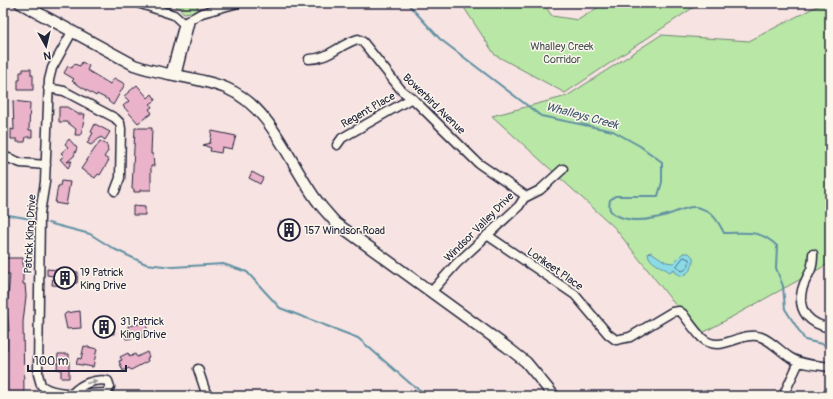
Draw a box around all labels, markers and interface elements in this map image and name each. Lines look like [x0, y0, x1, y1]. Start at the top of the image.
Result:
north arrow [26, 26, 66, 66]
park label: Whalley Creek Corridor [530, 40, 594, 66]
text: N [42, 48, 52, 62]
street label: Bowerbird Avenue [400, 71, 468, 137]
street label: Regent Place [339, 89, 398, 131]
water label: Whalleys Creek [544, 99, 621, 133]
street label: Windsor Valley Drive [442, 189, 517, 264]
street label: Patrick King Drive [21, 193, 39, 274]
building icon: 157 Windsor Road [276, 217, 302, 243]
place label: 157 Windsor Road [304, 224, 385, 237]
street label: Lorikeet Place [525, 245, 586, 293]
building icon: 19 Patrick King Drive [52, 265, 78, 291]
place label: 19 Patrick King Drive [80, 266, 127, 292]
building icon: 31 Patrick King Drive [91, 314, 117, 340]
place label: 31 Patrick King Drive [120, 315, 167, 341]
scale bar [28, 347, 126, 373]
text: 100 m [34, 354, 69, 369]
one-way arrow [87, 379, 99, 385]

